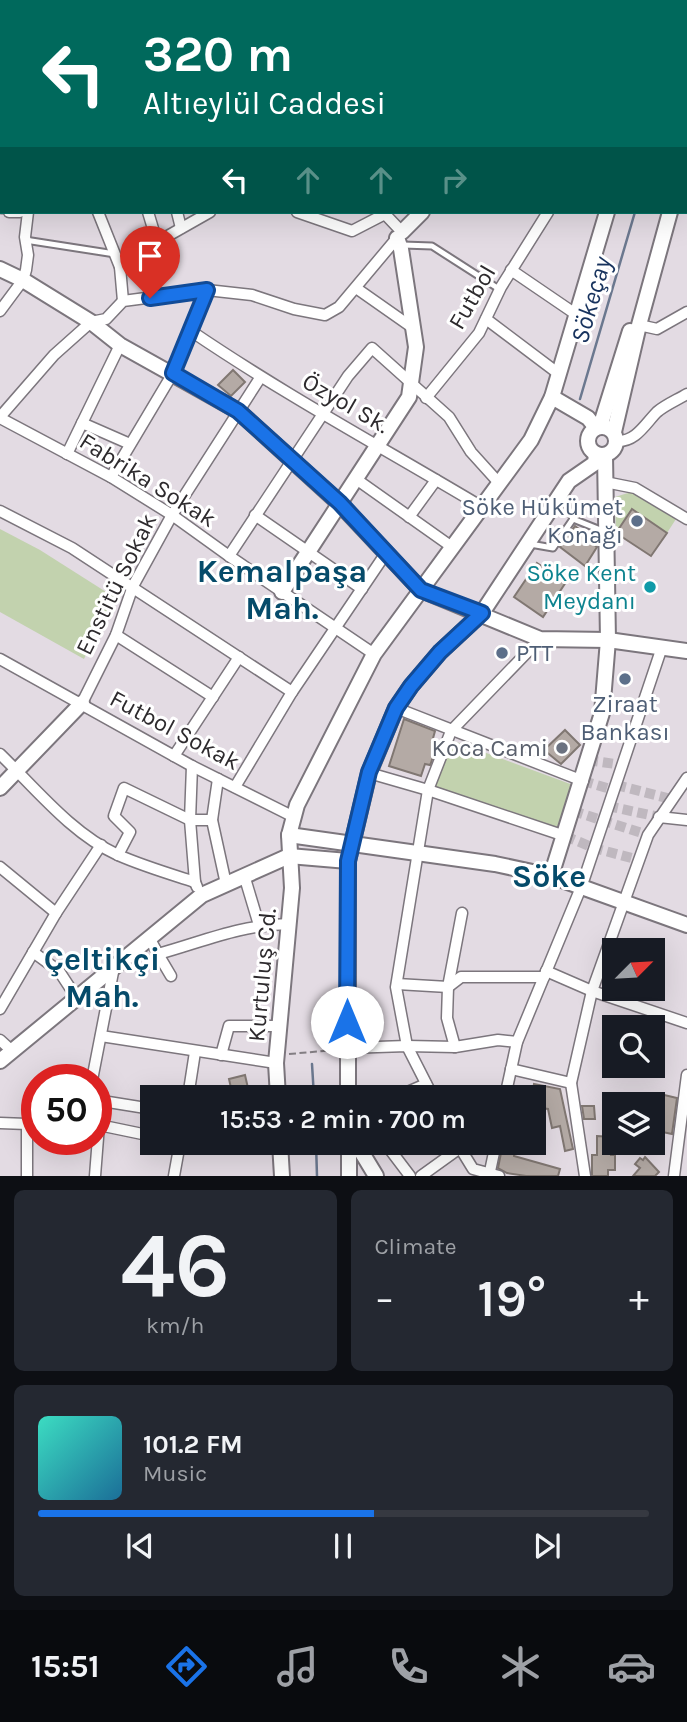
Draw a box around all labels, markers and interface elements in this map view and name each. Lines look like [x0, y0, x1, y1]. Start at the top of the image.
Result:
text: 320 m [143, 26, 293, 83]
icon: left [28, 28, 119, 119]
text: Altıeylül Caddesi [143, 85, 386, 122]
icon: left [216, 161, 254, 199]
icon: ahead [289, 161, 327, 199]
icon: ahead [362, 161, 400, 199]
icon: right [435, 161, 473, 199]
pin [120, 226, 180, 298]
icon: arrive [131, 237, 169, 275]
water label: Sökeçay [564, 252, 618, 347]
street label: Futbol [442, 260, 502, 334]
street label: Özyol Sk. [297, 367, 395, 439]
street label: Fabrika Sokak [75, 427, 221, 533]
place label: Söke Hükümet Konağı [461, 493, 623, 549]
street label: Enstitü Sokak [70, 509, 162, 659]
marker: Söke Hükümet Konağı [629, 513, 645, 529]
district label: Kemalpaşa Mah. [197, 553, 367, 627]
place label: Söke Kent Meydanı [526, 559, 636, 615]
marker: Söke Kent Meydanı [642, 579, 658, 595]
place label: PTT [516, 639, 553, 667]
marker: PTT [494, 645, 510, 661]
marker: Ziraat Bankası [617, 671, 633, 687]
street label: Futbol Sokak [105, 684, 245, 776]
place label: Ziraat Bankası [580, 690, 670, 746]
place label: Koca Cami [431, 734, 548, 762]
marker: Koca Cami [554, 740, 570, 756]
district label: Söke [512, 858, 586, 895]
street label: Kurtuluş Cd. [242, 907, 282, 1043]
north arrow [602, 938, 665, 1001]
map controls [602, 938, 665, 1155]
district label: Çeltikçi Mah. [44, 941, 160, 1015]
position arrow [310, 985, 384, 1059]
button: search [602, 1015, 665, 1078]
speed limit sign: 50 [21, 1064, 112, 1155]
button: layers [602, 1092, 665, 1155]
text: 15:53 · 2 min · 700 m [220, 1104, 466, 1135]
text: 46 [121, 1213, 230, 1319]
text: Climate [375, 1233, 457, 1260]
text: 19° [477, 1268, 546, 1329]
text: − [375, 1276, 394, 1321]
text: + [629, 1276, 649, 1321]
text: km/h [146, 1312, 204, 1339]
text: 101.2 FM [143, 1429, 243, 1460]
text: Music [143, 1460, 207, 1487]
icon: previous [121, 1527, 159, 1565]
icon: pause [324, 1527, 362, 1565]
icon: next [528, 1527, 566, 1565]
icon: directions [162, 1642, 211, 1691]
icon: music [273, 1642, 322, 1691]
icon: phone [384, 1642, 433, 1691]
icon: climate [496, 1642, 545, 1691]
icon: car [607, 1642, 656, 1691]
text: 15:51 [31, 1648, 100, 1685]

